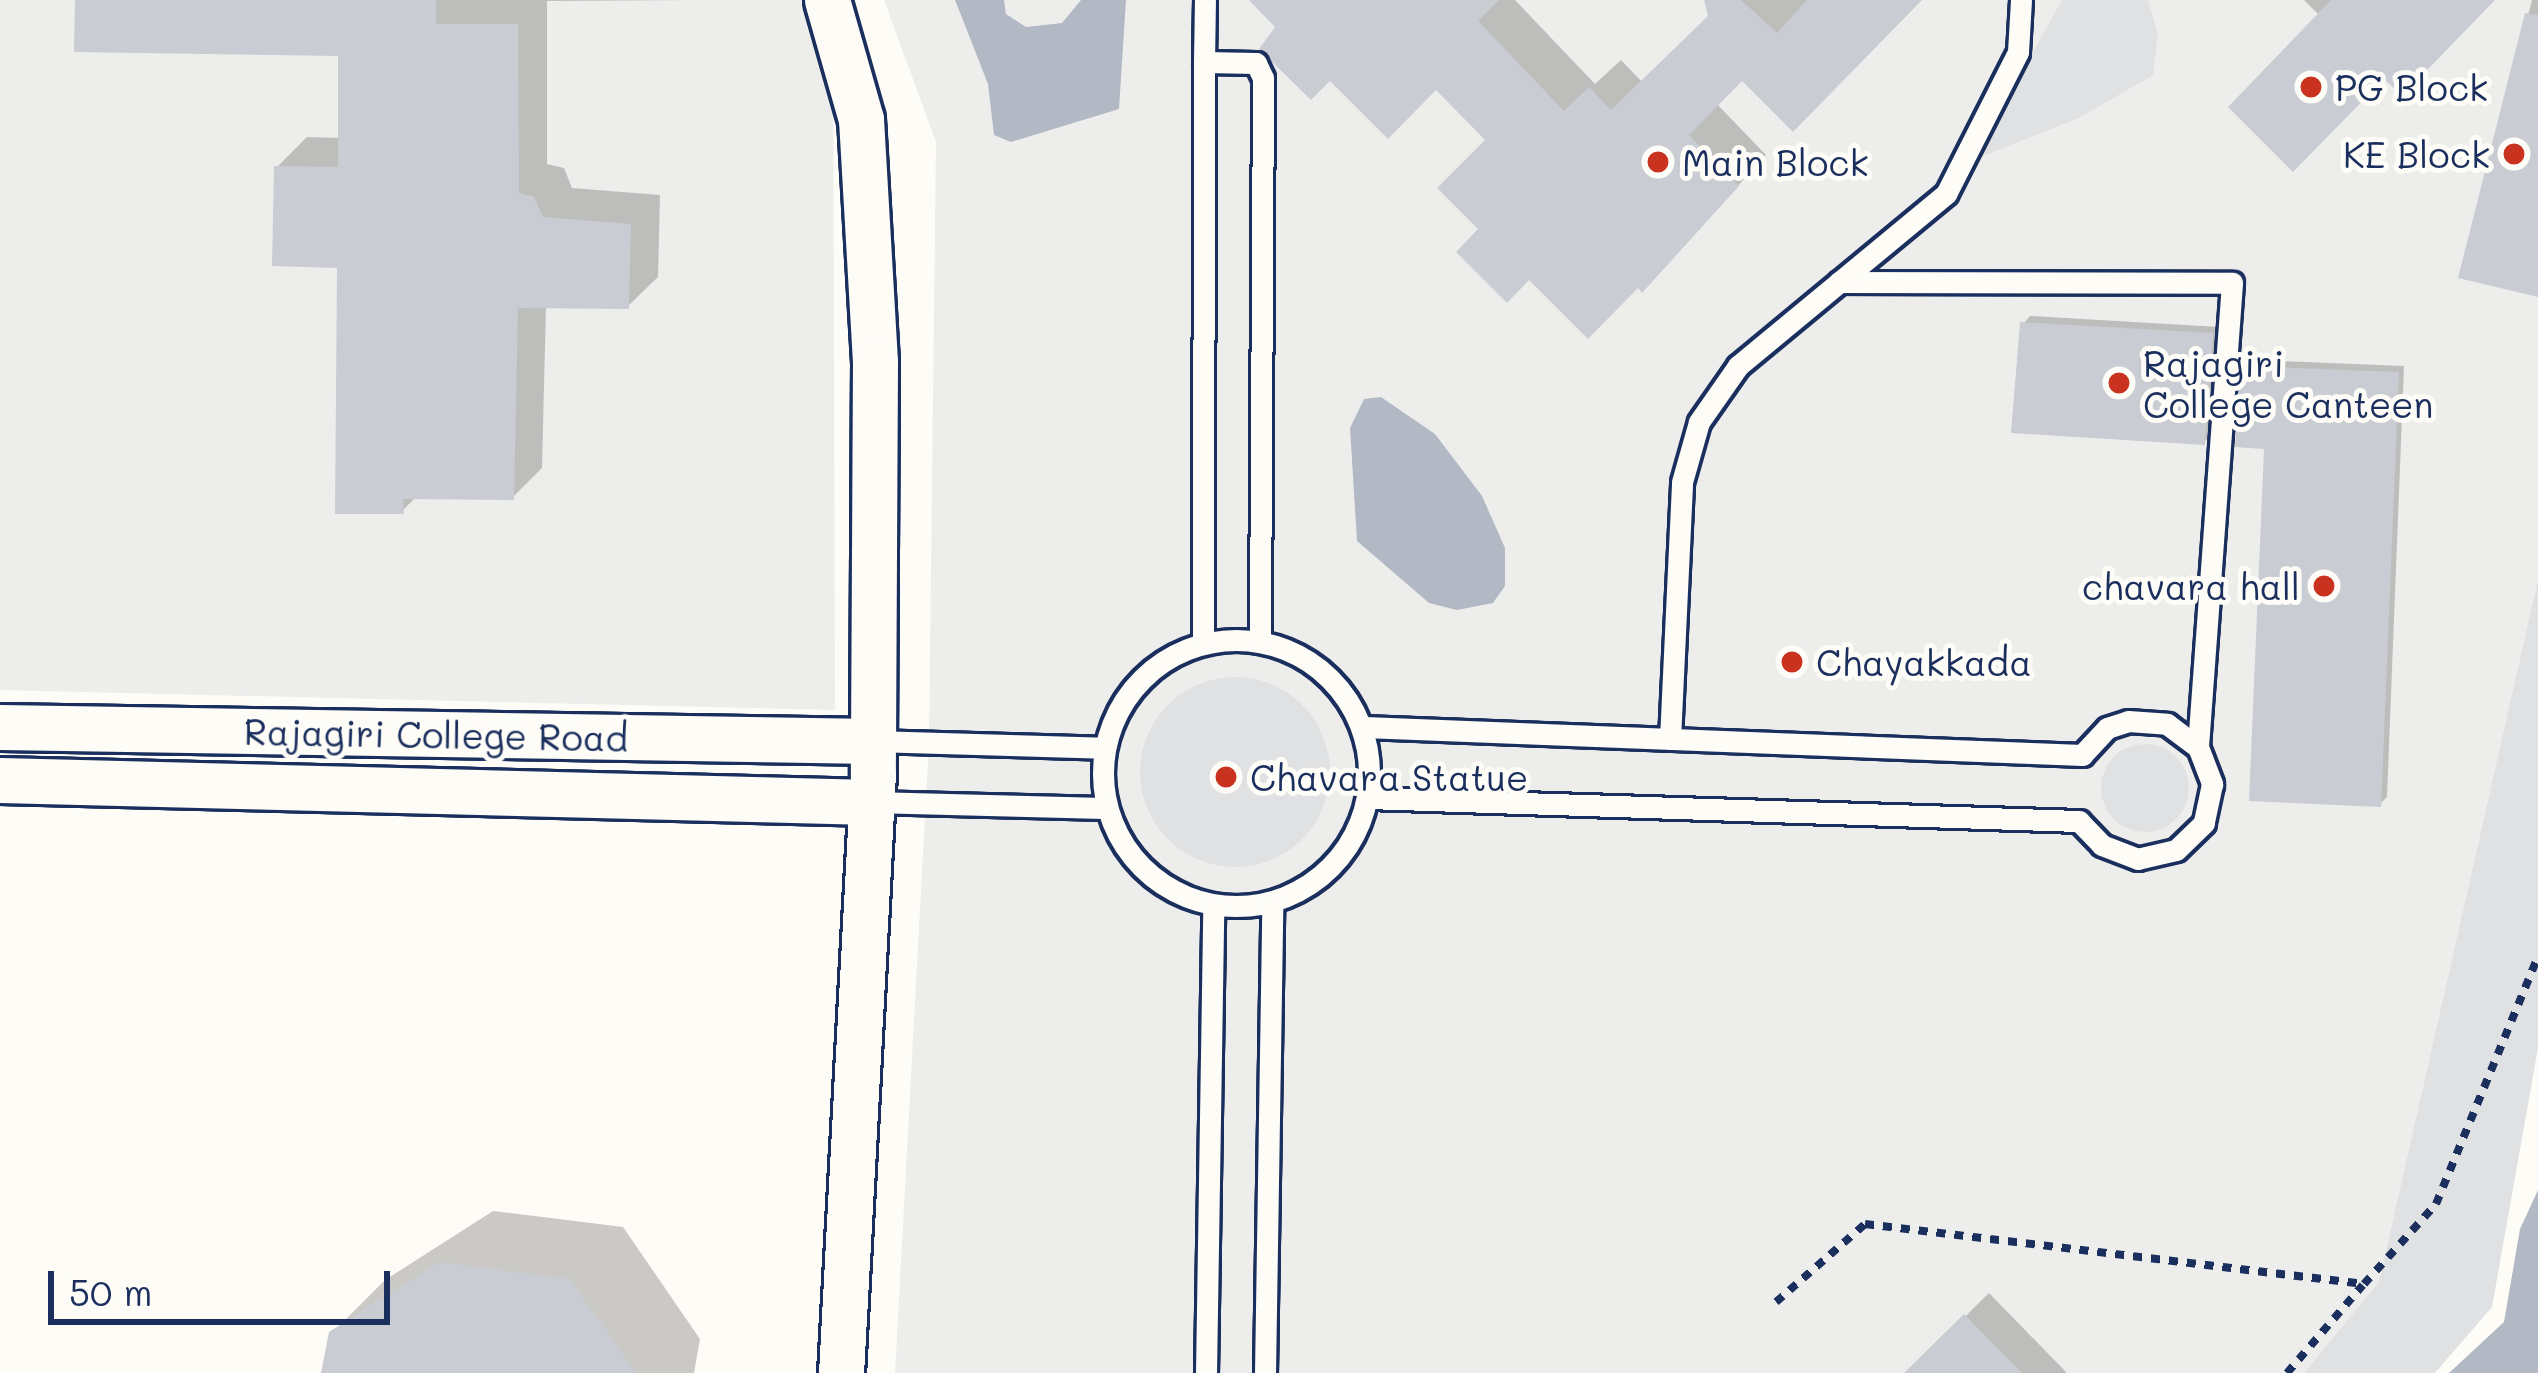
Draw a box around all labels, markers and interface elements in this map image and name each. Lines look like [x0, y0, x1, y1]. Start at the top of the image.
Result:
place label: PG Block [2335, 65, 2488, 109]
marker: PG Block [2298, 74, 2324, 100]
place label: KE Block [2343, 132, 2490, 176]
place label: Main Block [1682, 140, 1869, 184]
marker: KE Block [2501, 141, 2527, 167]
marker: Main Block [1645, 149, 1671, 175]
place label: Rajagiri College Canteen [2143, 340, 2434, 425]
marker: Rajagiri College Canteen [2106, 370, 2132, 396]
place label: chavara hall [2082, 564, 2300, 608]
marker: chavara hall [2311, 573, 2337, 599]
place label: Chayakkada [1816, 640, 2032, 684]
marker: Chayakkada [1779, 649, 1805, 675]
street label: Rajagiri College Road [244, 709, 628, 759]
place label: Chavara Statue [1250, 755, 1528, 799]
marker: Chavara Statue [1213, 764, 1239, 790]
scale bar [54, 1247, 396, 1321]
text: 50 m [69, 1268, 152, 1315]

